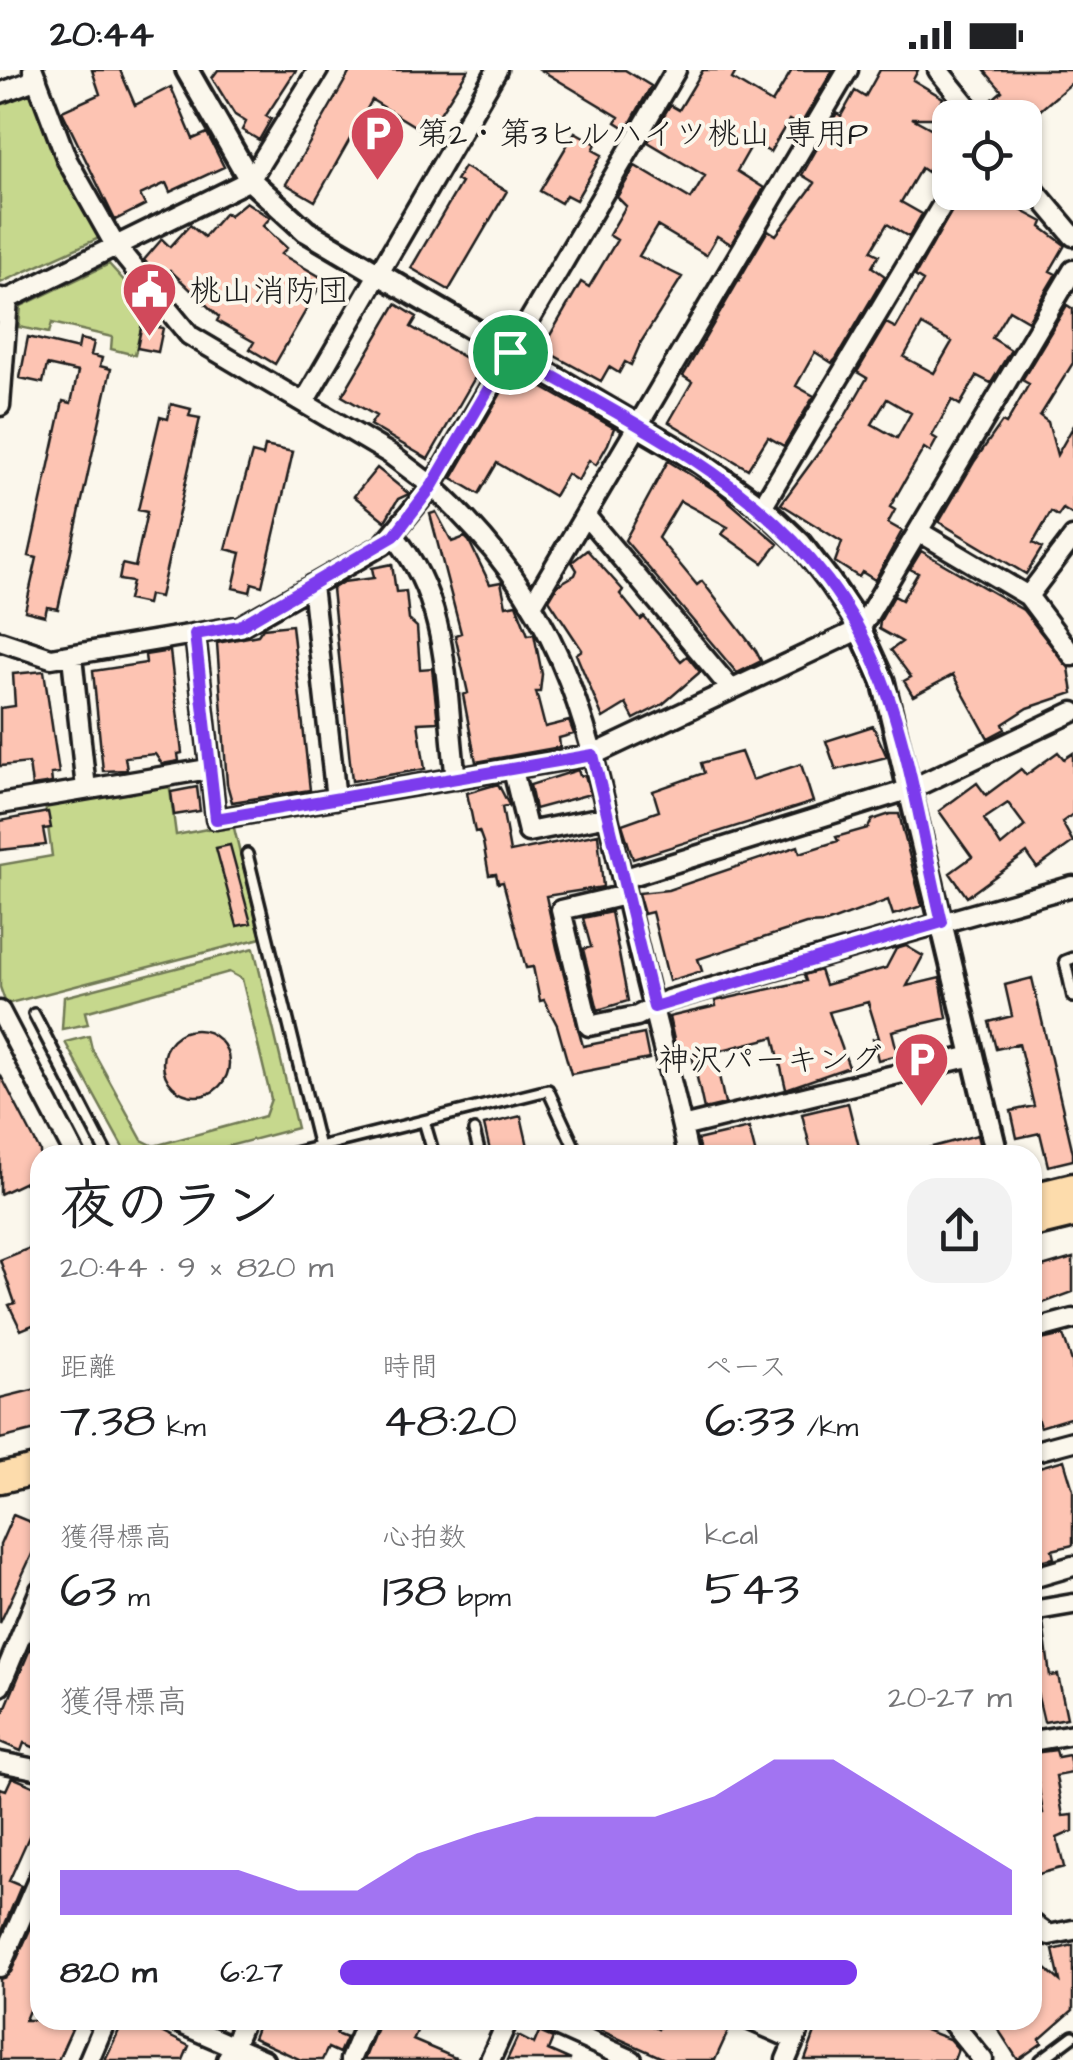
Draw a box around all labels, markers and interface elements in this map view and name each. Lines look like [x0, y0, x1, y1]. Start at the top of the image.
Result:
text: 20:44 [50, 9, 154, 61]
map controls [932, 100, 1042, 210]
button: locate [932, 100, 1042, 210]
parking icon: 第2・第3ヒルハイツ桃山 専用P [348, 103, 408, 182]
place label: 第2・第3ヒルハイツ桃山 専用P [417, 112, 868, 157]
public building icon: 桃山消防団 [120, 260, 180, 339]
place label: 桃山消防団 [189, 269, 349, 314]
pin [468, 310, 553, 395]
icon: arrive [483, 325, 538, 380]
parking icon: 神沢パーキング [891, 1029, 951, 1108]
place label: 神沢パーキング [658, 1038, 882, 1083]
text: 夜のラン [60, 1169, 280, 1245]
button: share [907, 1178, 1012, 1283]
text: 20:44 · 9 × 820 m [60, 1245, 333, 1290]
text: 距離 [60, 1348, 116, 1387]
text: 時間 [382, 1348, 438, 1387]
text: ペース [705, 1348, 787, 1387]
text: 7.38 [60, 1387, 156, 1456]
text: 48:20 [382, 1387, 517, 1456]
text: 6:33 [705, 1387, 795, 1456]
text: km [156, 1408, 206, 1447]
text: /km [795, 1408, 858, 1447]
text: kcal [705, 1516, 758, 1555]
text: 獲得標高 [60, 1518, 172, 1557]
text: 心拍数 [382, 1518, 466, 1557]
text: 543 [705, 1555, 800, 1624]
text: 63 [60, 1557, 117, 1626]
text: 138 [382, 1557, 447, 1626]
text: m [117, 1578, 150, 1617]
text: bpm [447, 1578, 511, 1617]
text: 20–27 m [888, 1675, 1012, 1720]
text: 獲得標高 [60, 1680, 188, 1725]
text: 820 m [60, 1950, 157, 1995]
text: 6:27 [220, 1950, 283, 1995]

